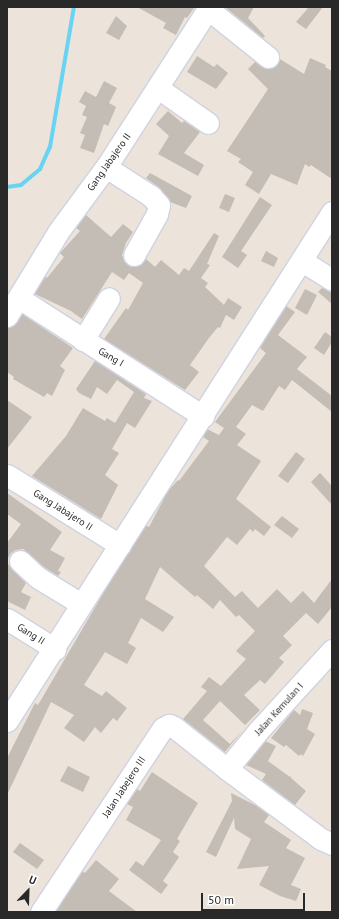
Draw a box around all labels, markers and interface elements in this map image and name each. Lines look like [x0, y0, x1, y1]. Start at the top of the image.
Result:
street label: Gang Jabajero II [85, 131, 133, 193]
street label: Gang I [96, 345, 126, 369]
street label: Gang Jabajero II [31, 487, 95, 533]
street label: Gang II [15, 621, 47, 647]
street label: Jalan Kemulan I [252, 680, 306, 738]
street label: Jalan Jabejero III [100, 754, 148, 820]
north arrow [8, 871, 48, 911]
text: U [27, 872, 39, 888]
scale bar [203, 885, 307, 911]
text: 50 m [208, 892, 234, 907]

